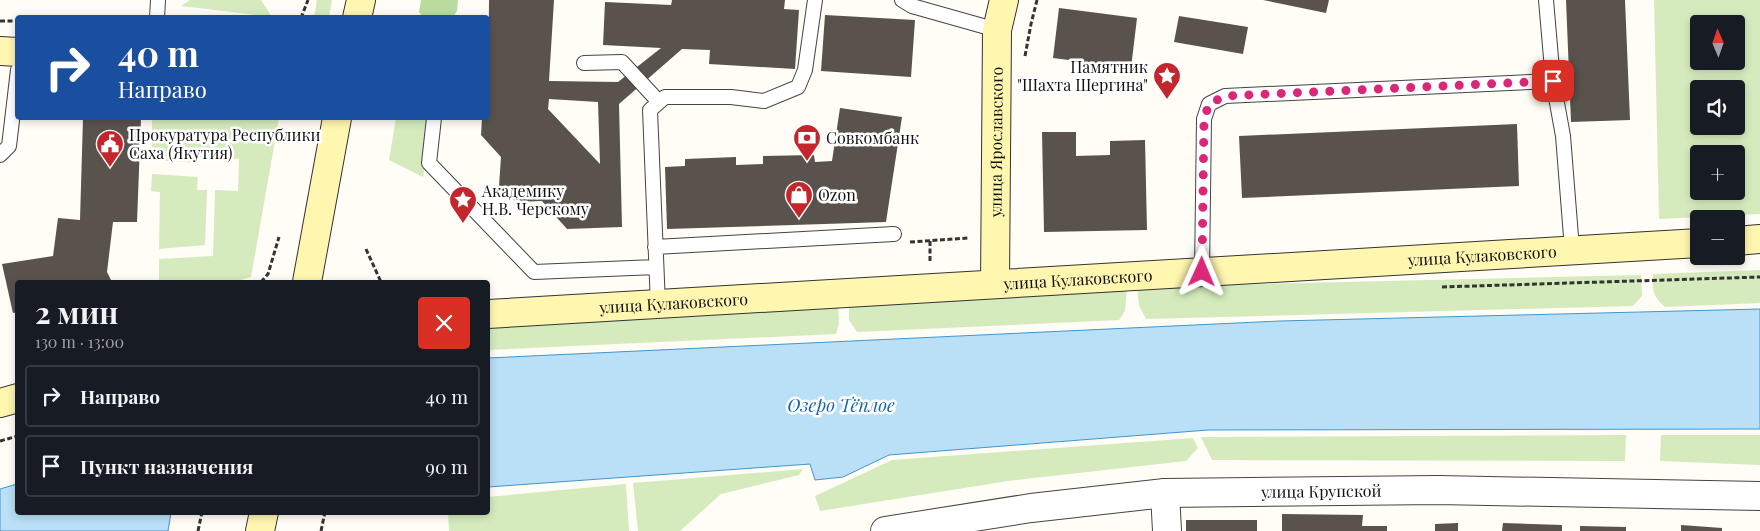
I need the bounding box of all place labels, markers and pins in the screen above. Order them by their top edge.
place label: Памятник "Шахта Шергина" [1017,56,1148,95]
pin [1532,60,1574,102]
place icon: Памятник "Шахта Шергина" [1152,61,1182,100]
bank icon: Совкомбанк [792,123,822,162]
place label: Прокуратура Республики Саха (Якутия) [129,124,321,163]
place label: Совкомбанк [826,127,919,148]
public building icon: Прокуратура Республики Саха (Якутия) [95,129,125,168]
place label: Академику Н.В. Черскому [481,180,589,219]
shop icon: Ozon [784,180,814,219]
place label: Ozon [818,184,856,205]
place icon: Академику Н.В. Черскому [448,185,478,224]

